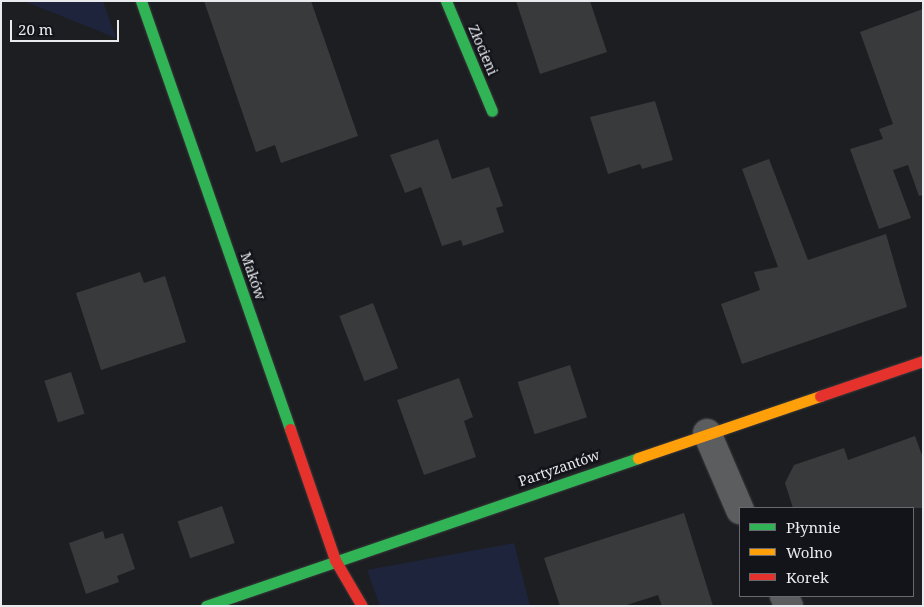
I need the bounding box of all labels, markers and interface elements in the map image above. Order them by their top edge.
scale bar [12,10,121,42]
text: 20 m [18,19,53,39]
street label: Złocieni [465,22,501,78]
street label: Maków [237,250,269,302]
street label: Partyzantów [516,446,602,490]
legend [739,507,914,597]
text: Płynnie [786,517,841,537]
text: Wolno [786,542,832,562]
text: Korek [786,567,829,587]

